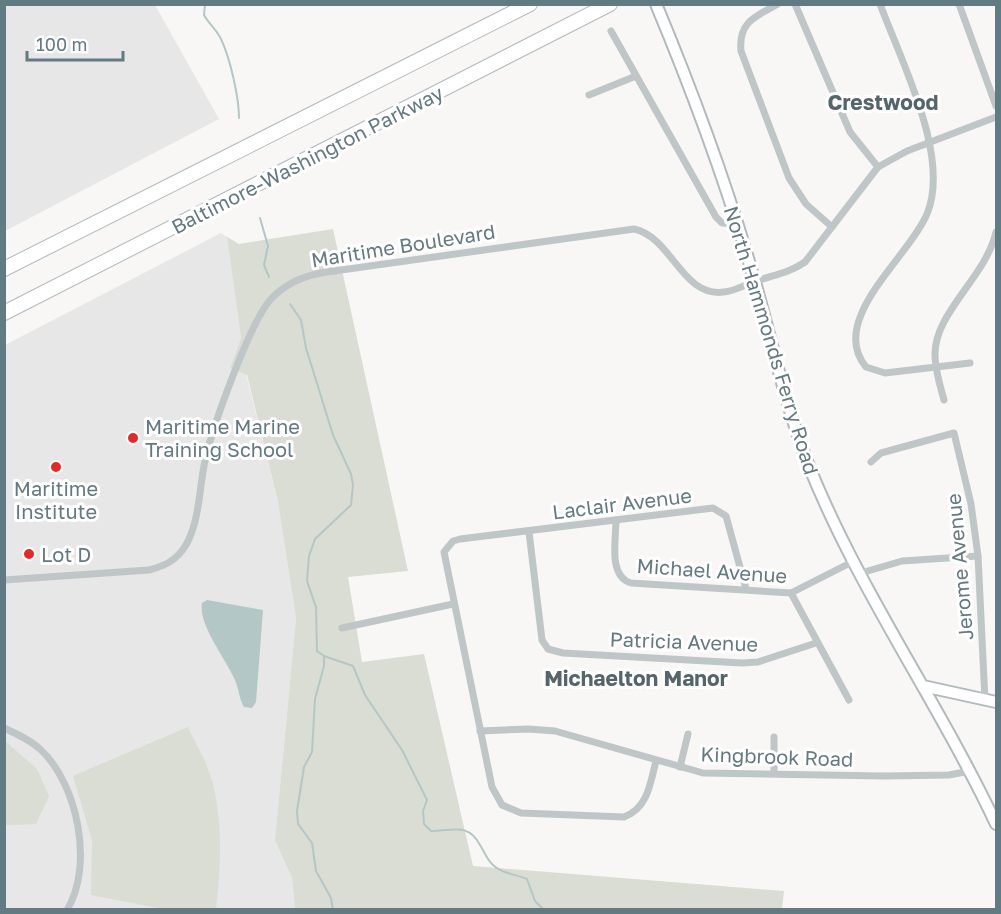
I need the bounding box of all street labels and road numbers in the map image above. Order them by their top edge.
street label: Baltimore-Washington Parkway [167,80,447,238]
street label: North Hammonds Ferry Road [720,203,824,477]
street label: Maritime Boulevard [309,219,497,271]
street label: Laclair Avenue [551,483,693,523]
street label: Jerome Avenue [941,493,977,641]
street label: Michael Avenue [636,553,788,587]
street label: Patricia Avenue [609,626,759,656]
street label: Kingbrook Road [700,741,854,771]

